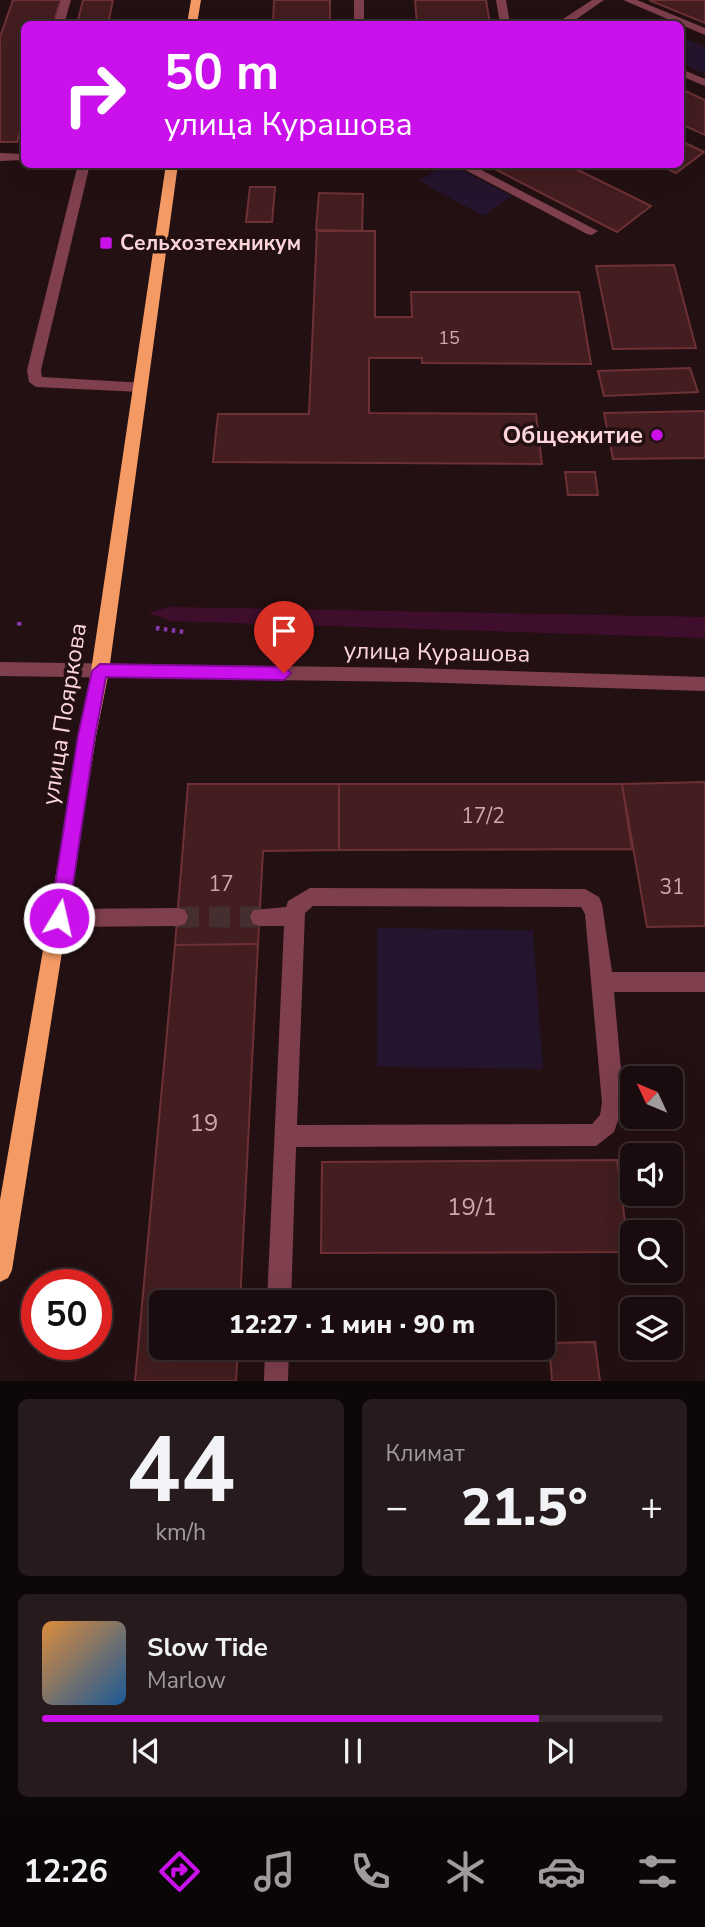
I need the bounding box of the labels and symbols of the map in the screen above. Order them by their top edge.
place label: Сельхозтехникум [120,229,301,257]
marker: Сельхозтехникум [98,235,114,251]
house number: 15 [438,326,460,350]
place label: Общежитие [502,419,643,451]
marker: Общежитие [649,427,665,443]
pin [254,601,314,673]
street label: улица Пояркова [34,620,94,808]
street label: улица Курашова [343,634,531,670]
house number: 17/2 [461,802,505,830]
house number: 17 [208,870,234,898]
house number: 31 [659,873,685,901]
position arrow [22,881,96,955]
north arrow [620,1066,682,1129]
house number: 19 [190,1107,218,1139]
house number: 19/1 [447,1191,497,1223]
speed limit sign: 50 [21,1269,112,1360]

